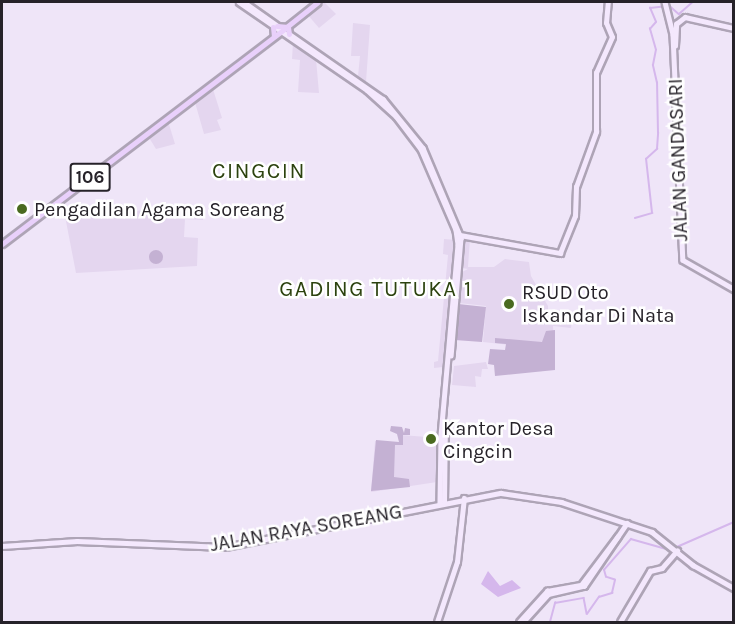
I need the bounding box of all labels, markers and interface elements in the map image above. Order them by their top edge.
street label: JALAN GANDASARI [663,78,693,242]
district label: CINGCIN [212,159,306,185]
road number: 106 [69,162,111,192]
place label: Pengadilan Agama Soreang [34,197,284,221]
marker: Pengadilan Agama Soreang [15,202,29,216]
district label: GADING TUTUKA 1 [279,277,473,303]
place label: RSUD Oto Iskandar Di Nata [522,280,674,327]
marker: RSUD Oto Iskandar Di Nata [500,295,518,313]
place label: Kantor Desa Cingcin [443,416,554,463]
marker: Kantor Desa Cingcin [424,432,438,446]
street label: JALAN RAYA SOREANG [208,499,404,557]

